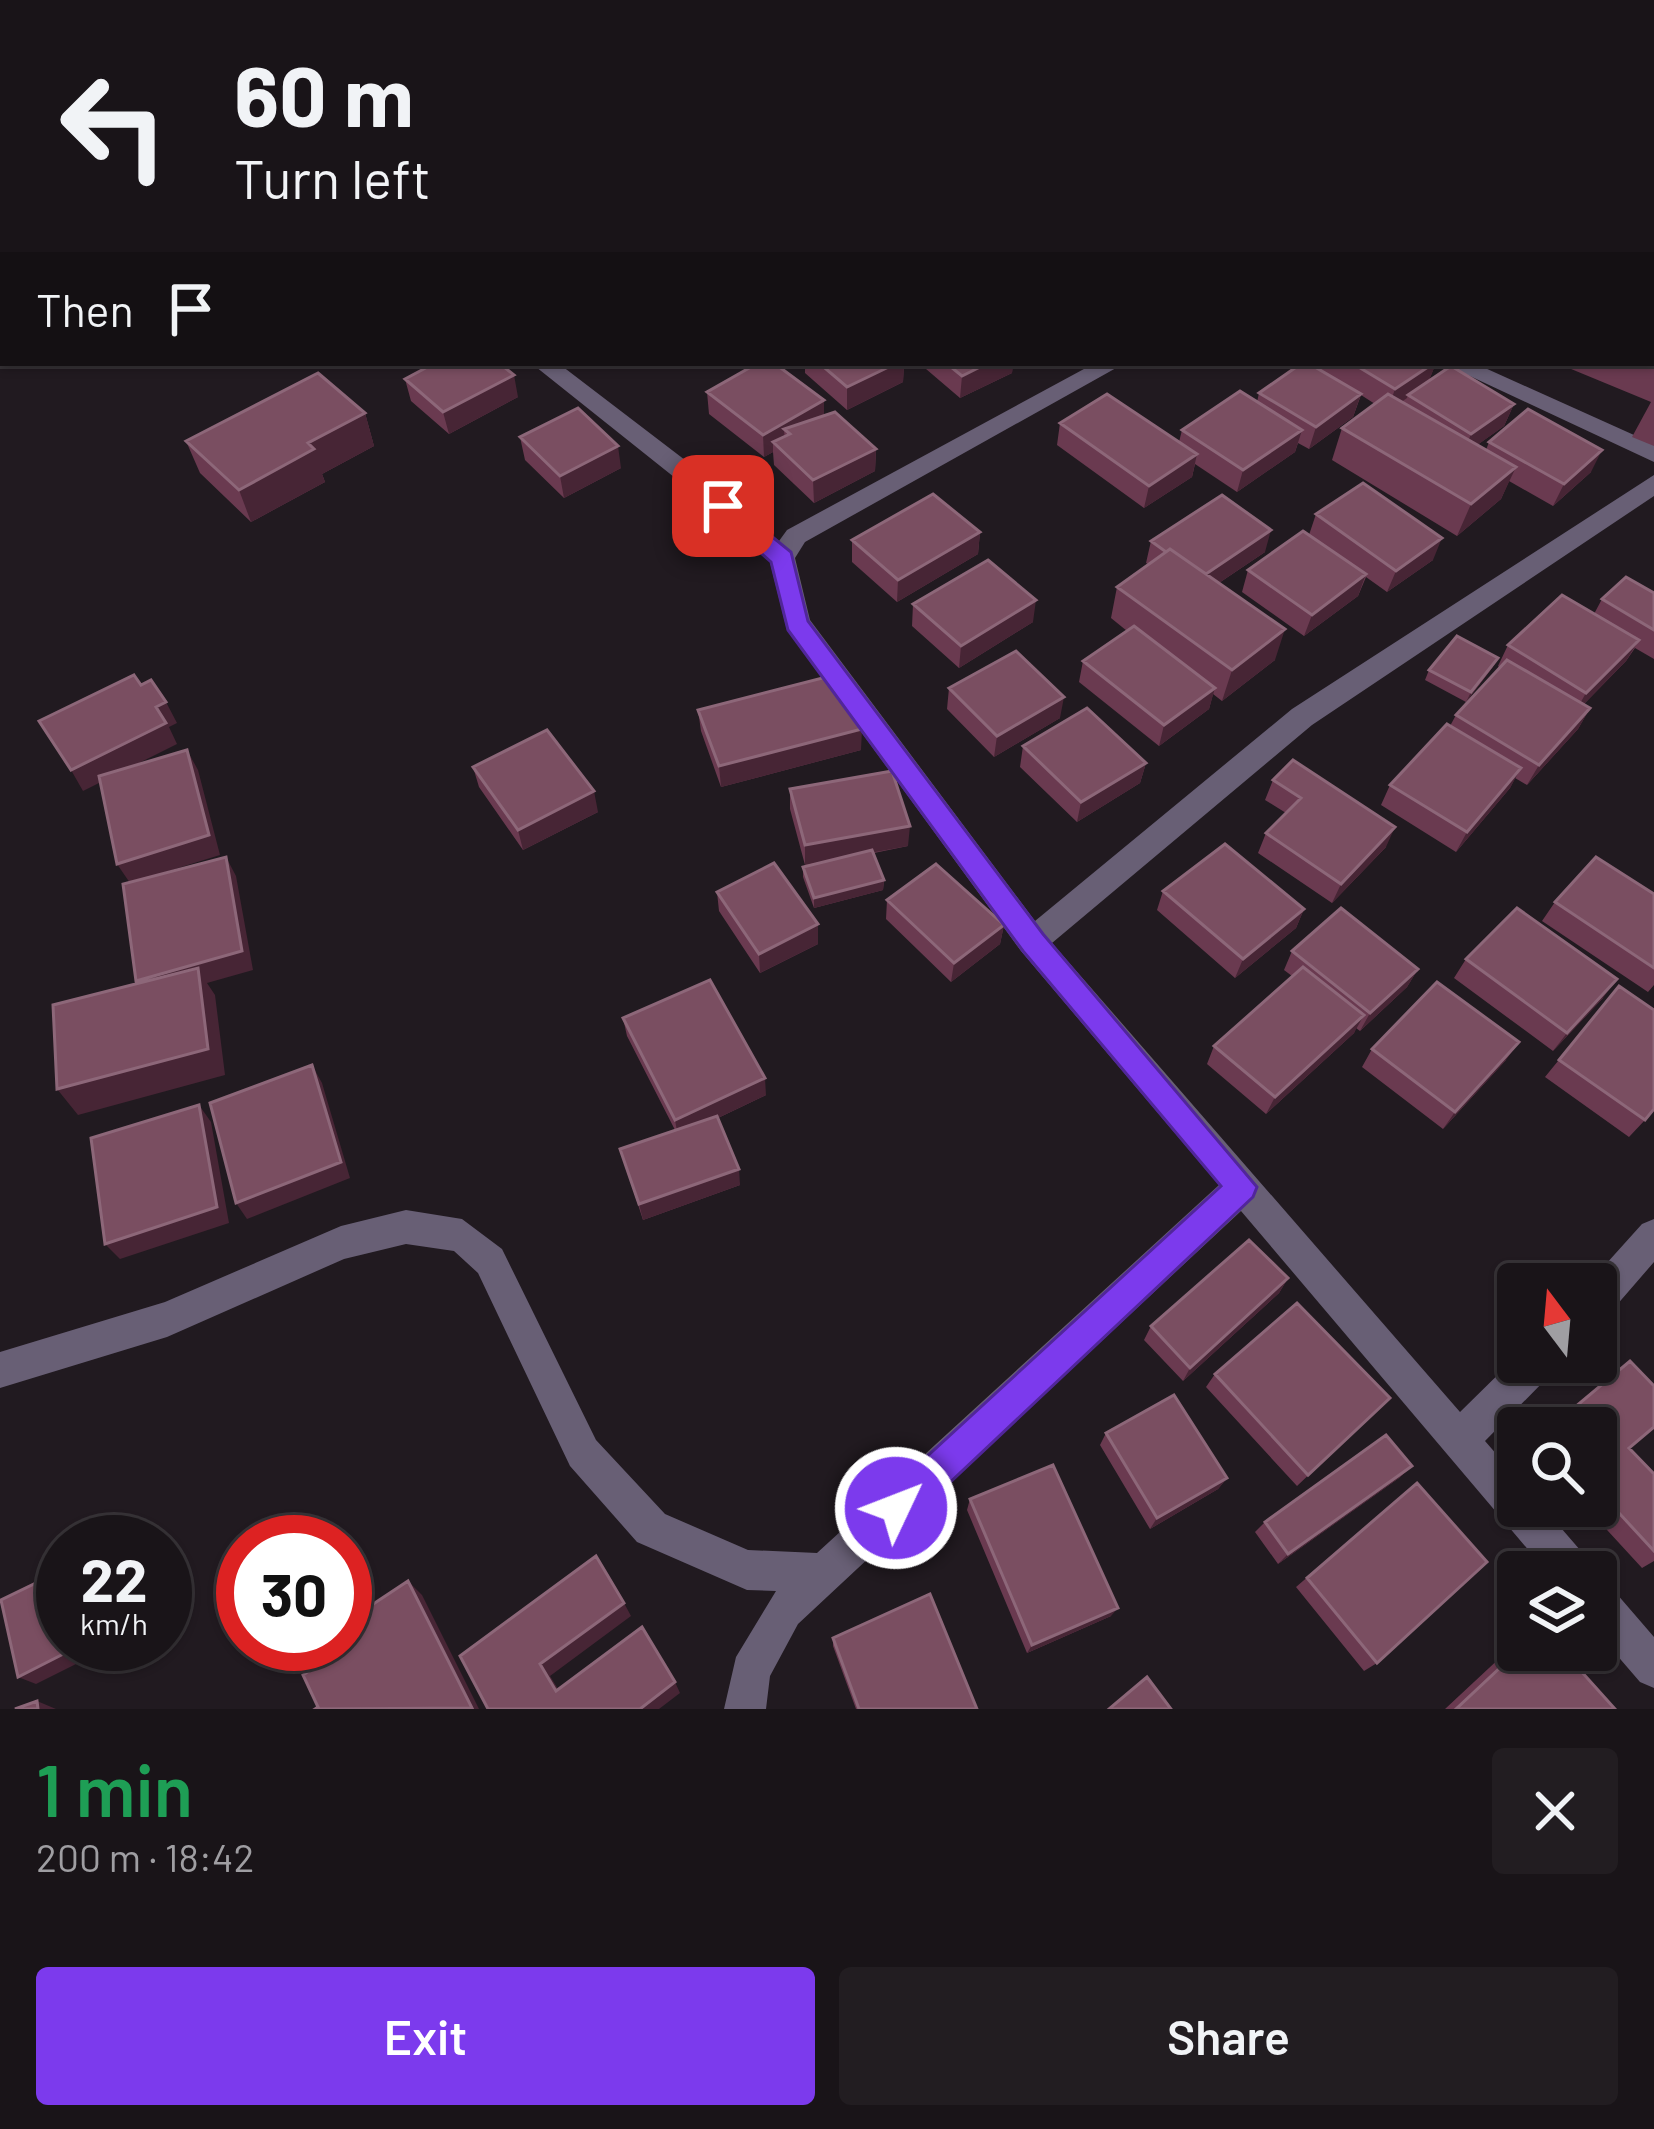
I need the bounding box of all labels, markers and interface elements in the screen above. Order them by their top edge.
text: 60 m [234,43,414,144]
icon: left [36,48,192,204]
text: Turn left [234,145,431,210]
icon: arrive [158,276,224,342]
text: Then [36,282,134,336]
pin [672,455,774,557]
icon: arrive [690,473,756,539]
north arrow [1497,1263,1617,1383]
map controls [1497,1263,1617,1671]
button: search [1497,1407,1617,1527]
position arrow [833,1445,959,1571]
speed limit sign: 30 [216,1515,372,1671]
text: 22 [80,1542,148,1614]
button: layers [1497,1551,1617,1671]
text: km/h [80,1605,148,1641]
text: 1 min [36,1745,193,1831]
button: close [1492,1748,1618,1874]
text: 200 m · 18:42 [36,1833,254,1880]
button: Exit [36,1967,815,2105]
button: Share [839,1967,1618,2105]

